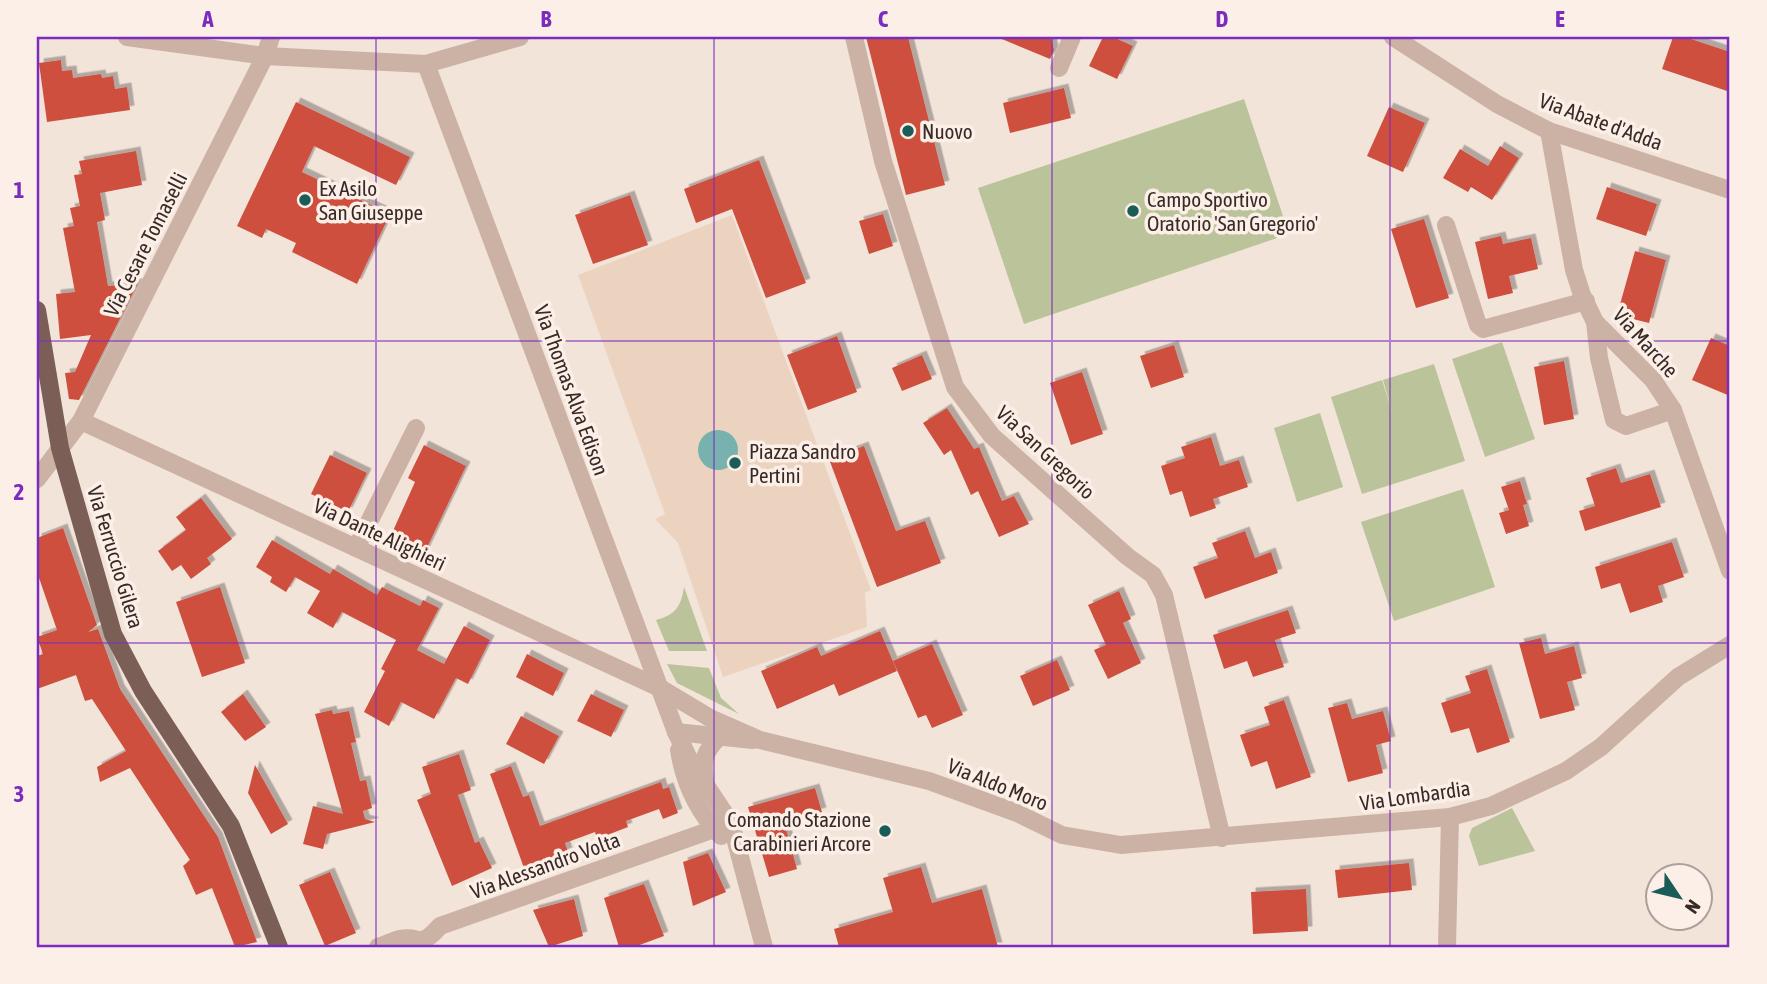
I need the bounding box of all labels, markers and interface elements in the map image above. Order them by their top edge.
text: A [201,6,214,32]
text: B [541,6,552,32]
text: C [878,6,889,32]
text: D [1216,6,1229,32]
text: E [1555,6,1565,32]
street label: Via Abate d'Adda [1536,88,1666,154]
place label: Nuovo [922,119,973,143]
marker: Nuovo [900,123,916,139]
street label: Via Cesare Tomaselli [98,168,192,320]
place label: Ex Asilo San Giuseppe [319,176,423,224]
text: 1 [14,177,25,203]
place label: Campo Sportivo Oratorio 'San Gregorio' [1147,187,1318,235]
marker: Ex Asilo San Giuseppe [297,192,313,208]
marker: Campo Sportivo Oratorio 'San Gregorio' [1125,203,1141,219]
street label: Via Thomas Alva Edison [530,301,614,479]
street label: Via Marche [1609,302,1683,382]
street label: Via San Gregorio [992,400,1100,504]
place label: Piazza Sandro Pertini [749,439,856,487]
marker: Piazza Sandro Pertini [727,455,743,471]
text: 2 [14,479,24,505]
street label: Via Ferruccio Gilera [83,483,149,631]
street label: Via Dante Alighieri [310,493,450,575]
street label: Via Aldo Moro [944,753,1052,815]
street label: Via Lombardia [1358,775,1472,815]
text: 3 [14,781,24,807]
place label: Comando Stazione Carabinieri Arcore [727,807,871,855]
marker: Comando Stazione Carabinieri Arcore [877,823,893,839]
street label: Via Alessandro Volta [467,827,623,903]
north arrow [1644,862,1714,932]
text: N [1681,896,1705,918]

